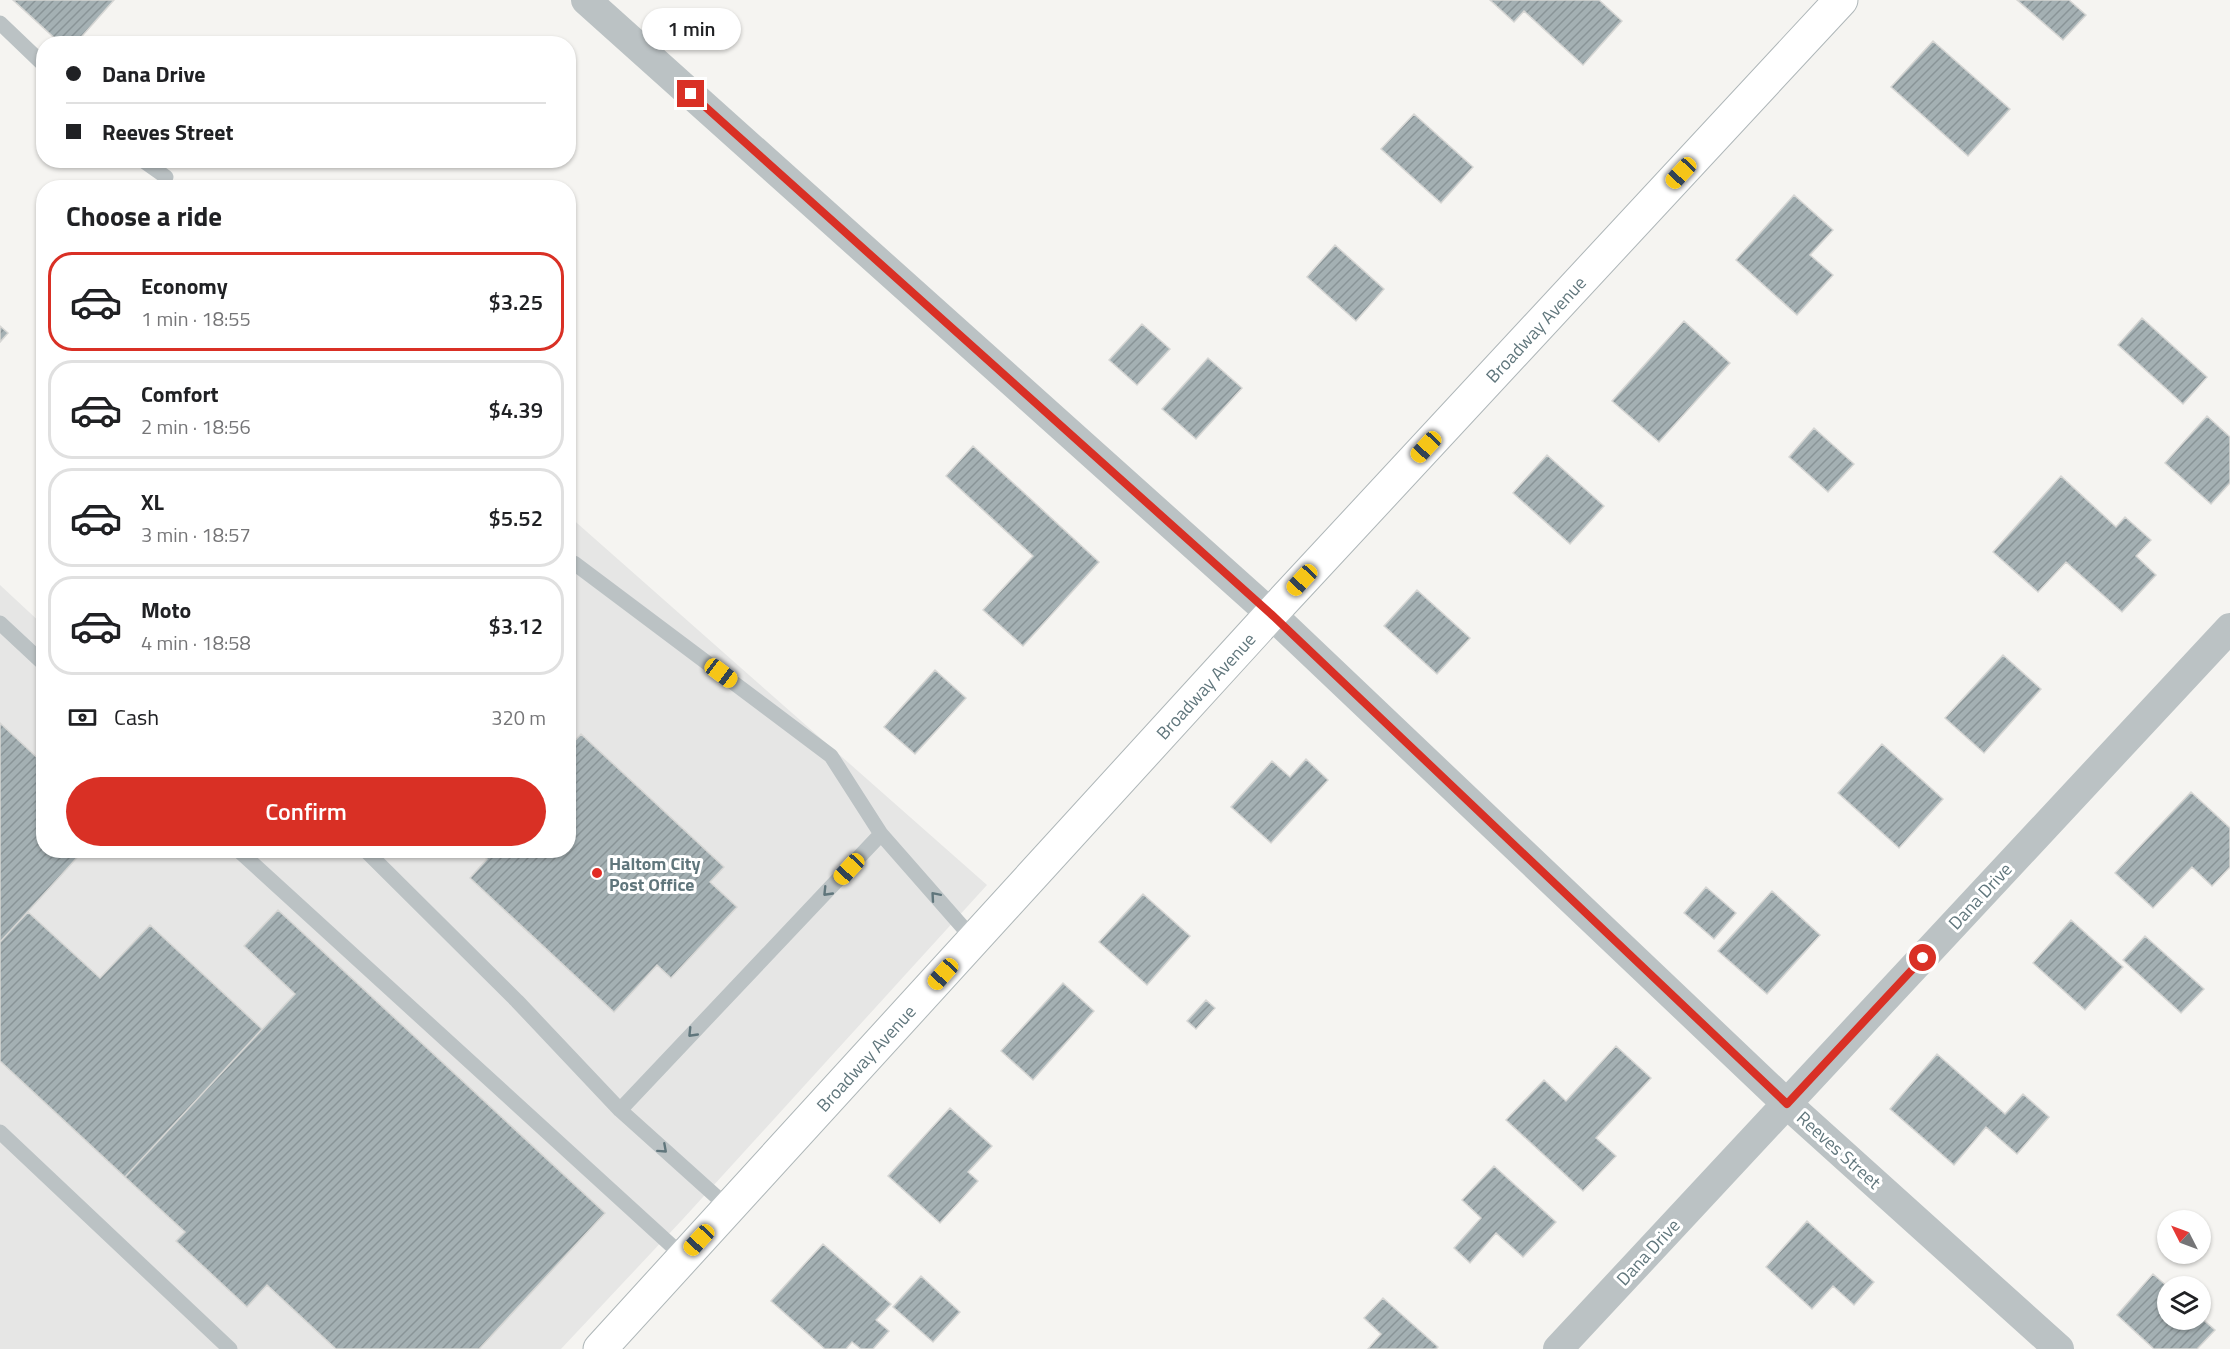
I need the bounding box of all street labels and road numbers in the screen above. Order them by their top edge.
street label: Broadway Avenue [1479,270,1592,388]
street label: Broadway Avenue [1149,626,1262,745]
street label: Dana Drive [1942,857,2018,935]
street label: Broadway Avenue [810,998,922,1118]
street label: Reeves Street [1791,1105,1888,1196]
street label: Dana Drive [1610,1213,1686,1291]

